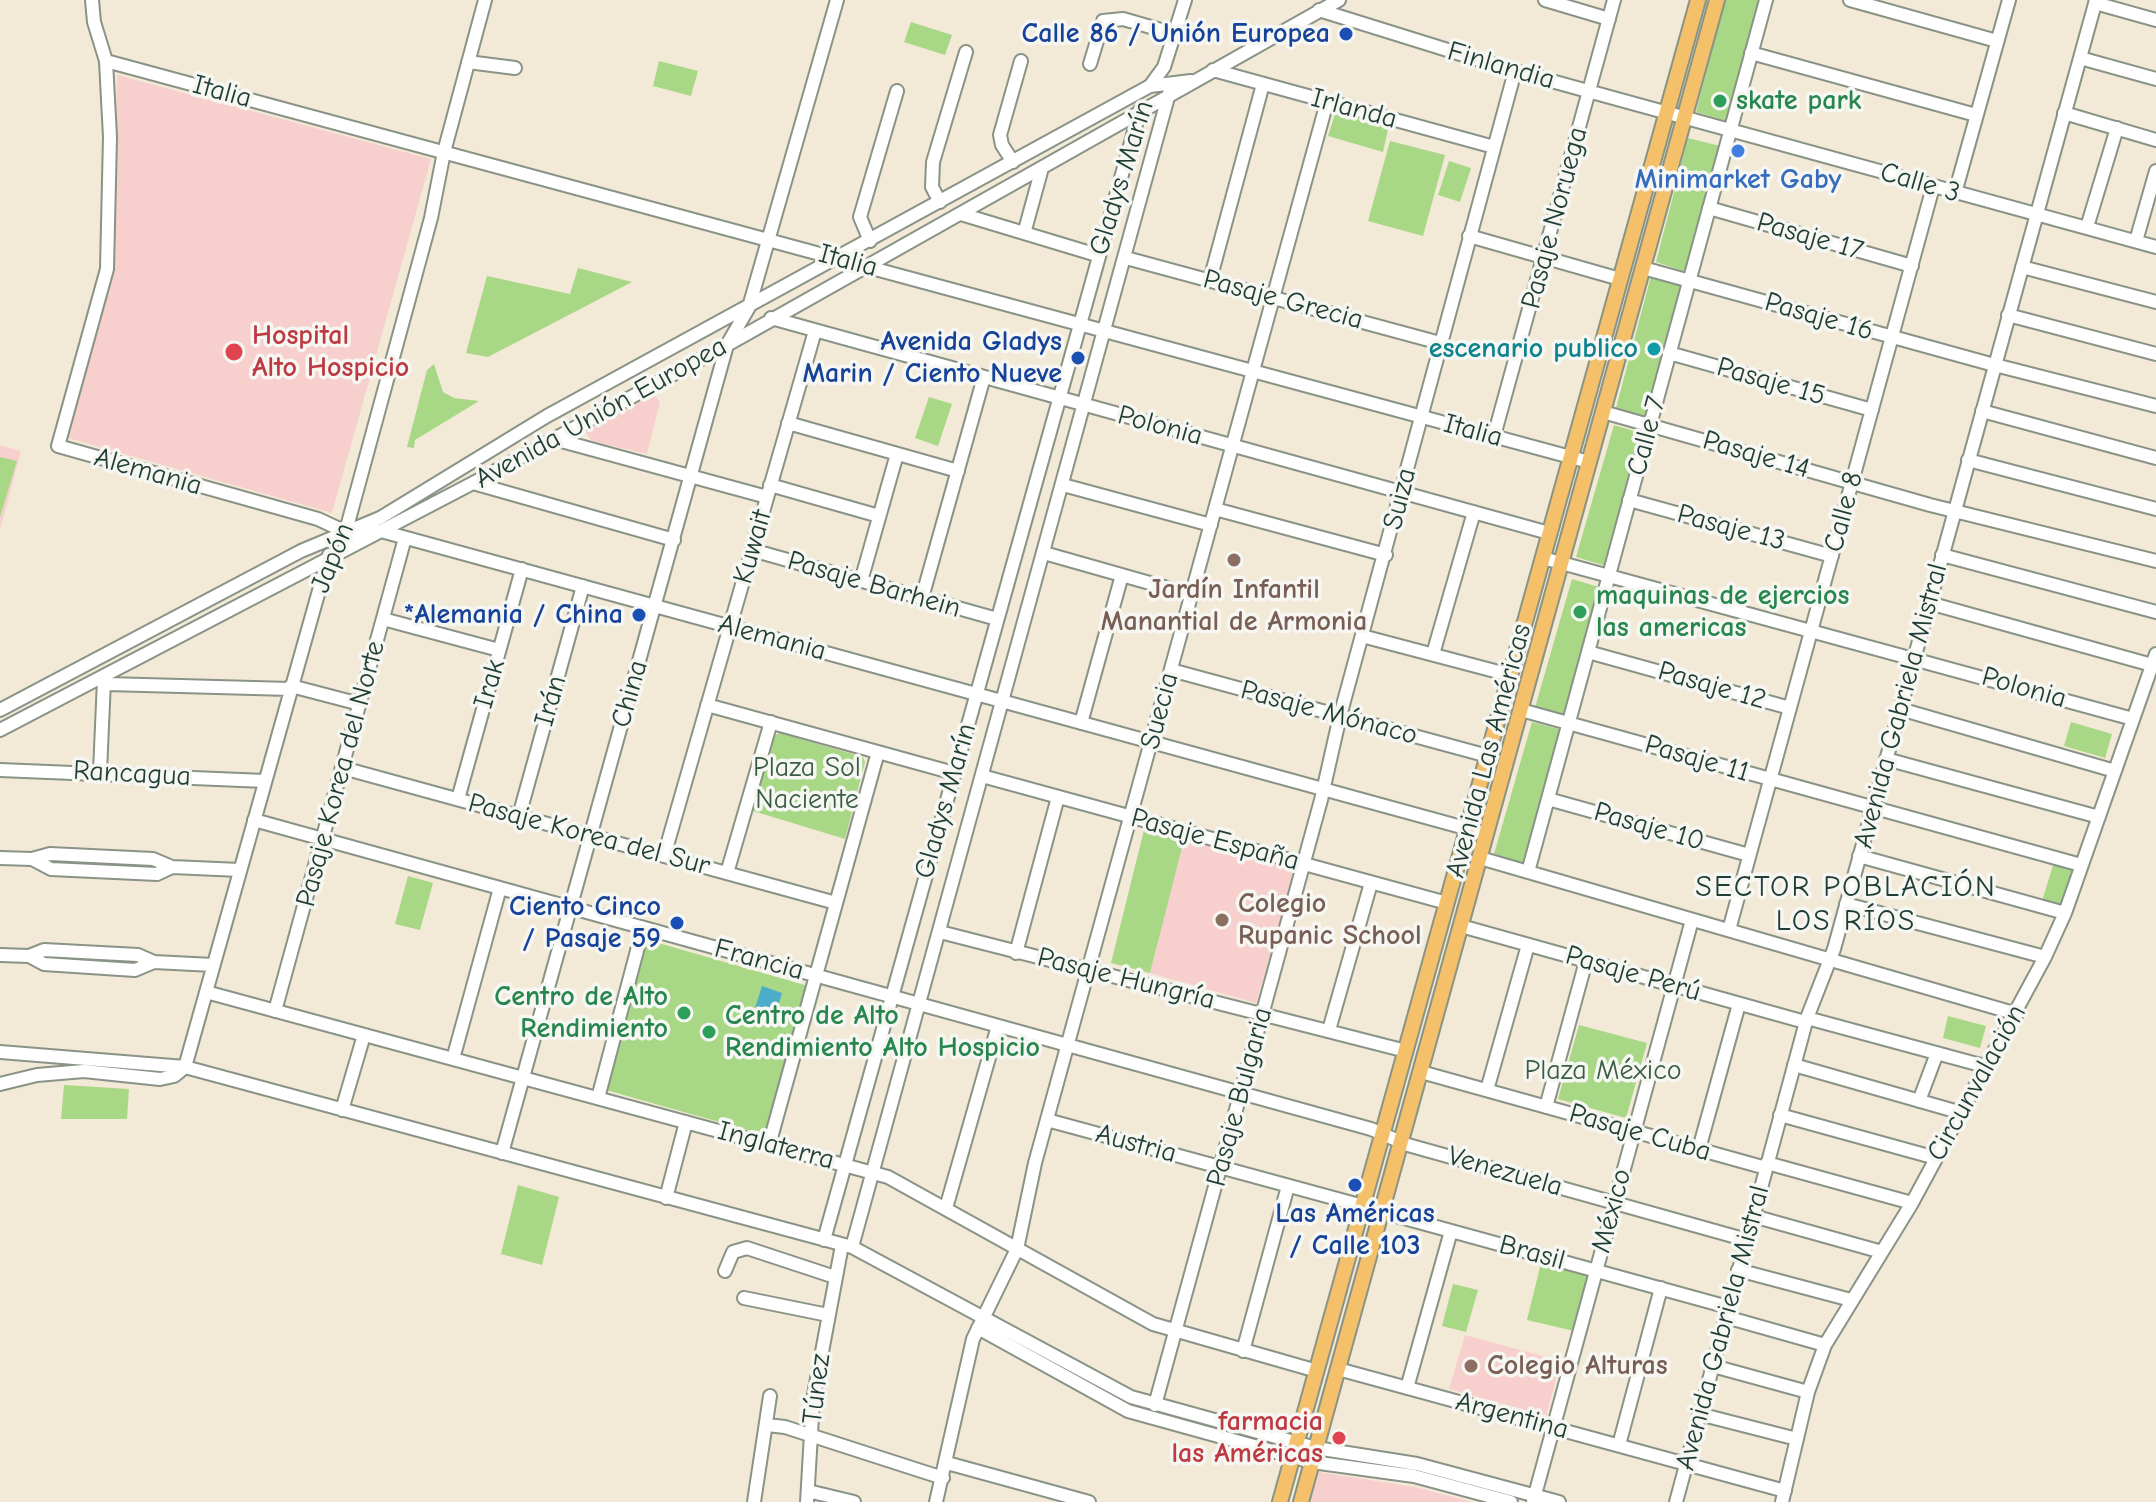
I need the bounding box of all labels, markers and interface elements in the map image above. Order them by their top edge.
place label: Calle 86 / Unión Europea [1021,17,1330,51]
marker: Calle 86 / Unión Europea [1337,25,1355,43]
street label: Finlandia [1444,35,1558,97]
street label: Italia [189,68,255,116]
street label: Irlanda [1307,81,1401,137]
place label: skate park [1736,84,1861,118]
marker: skate park [1711,92,1729,110]
street label: Gladys Marín [1083,97,1161,259]
street label: Pasaje Noruega [1515,123,1595,313]
marker: Minimarket Gaby [1729,142,1747,160]
street label: Calle 3 [1876,156,1964,210]
place label: Minimarket Gaby [1635,163,1841,197]
street label: Pasaje 17 [1753,206,1867,268]
street label: Italia [815,237,881,285]
street label: Pasaje Grecia [1199,263,1367,337]
street label: Pasaje 16 [1761,286,1877,348]
place label: Hospital Alto Hospicio [252,319,409,385]
place label: Avenida Gladys Marin / Ciento Nueve [802,325,1062,391]
street label: Avenida Unión Europea [469,330,733,496]
place label: escenario publico [1429,332,1638,366]
marker: escenario publico [1645,340,1663,358]
marker: Hospital Alto Hospicio [223,341,245,363]
marker: Avenida Gladys Marin / Ciento Nueve [1069,349,1087,367]
street label: Pasaje 15 [1713,351,1829,413]
street label: Calle 7 [1620,393,1674,479]
street label: Polonia [1114,399,1206,453]
street label: Italia [1440,407,1506,455]
street label: Pasaje 14 [1699,424,1813,486]
street label: Alemania [90,441,206,503]
street label: Suiza [1376,465,1424,533]
street label: Calle 8 [1817,468,1871,556]
street label: Pasaje 13 [1673,498,1789,558]
street label: Kuwait [727,506,779,588]
street label: Japón [304,518,362,598]
street label: Pasaje Barhein [783,544,965,626]
marker: Jardín Infantil Manantial de Armonia [1225,551,1243,569]
street label: Avenida Gabriela Mistral [1847,560,1955,852]
place label: Jardín Infantil Manantial de Armonia [1101,573,1367,639]
place label: maquinas de ejercios las americas [1596,579,1849,645]
place label: *Alemania / China [404,598,623,632]
marker: maquinas de ejercios las americas [1571,603,1589,621]
marker: *Alemania / China [630,606,648,624]
street label: Alemania [714,607,830,669]
street label: Avenida Las Américas [1439,620,1539,882]
street label: Pasaje Korea del Norte [289,637,393,911]
street label: Pasaje 12 [1654,655,1770,717]
street label: Irak [467,656,513,712]
street label: China [604,656,656,732]
street label: Polonia [1978,660,2070,716]
street label: Suecia [1134,669,1186,753]
street label: Irán [528,672,574,730]
street label: Pasaje Mónaco [1237,673,1421,753]
street label: Gladys Marín [908,720,984,882]
street label: Pasaje 11 [1641,728,1753,790]
park label: Plaza Sol Naciente [753,751,861,817]
street label: Rancagua [72,754,192,794]
street label: Pasaje Korea del Sur [464,787,714,883]
street label: Pasaje 10 [1590,795,1708,859]
street label: Pasaje España [1127,801,1303,879]
district label: SECTOR POBLACIÓN LOS RÍOS [1695,870,1997,940]
place label: Colegio Rupanic School [1238,887,1422,953]
place label: Ciento Cinco / Pasaje 59 [509,890,661,956]
marker: Colegio Rupanic School [1213,911,1231,929]
marker: Ciento Cinco / Pasaje 59 [668,914,686,932]
street label: Francia [711,932,807,988]
street label: Pasaje Perú [1562,939,1704,1009]
street label: Pasaje Hungría [1034,941,1218,1017]
place label: Centro de Alto Rendimiento [494,980,668,1046]
place label: Centro de Alto Rendimiento Alto Hospicio [725,999,1040,1065]
street label: Circunvalación [1920,999,2034,1167]
marker: Centro de Alto Rendimiento [675,1004,693,1022]
street label: Pasaje Bulgaria [1200,1004,1280,1190]
marker: Centro de Alto Rendimiento Alto Hospicio [700,1023,718,1041]
park label: Plaza México [1525,1054,1681,1088]
street label: Pasaje Cuba [1565,1097,1715,1169]
street label: Inglaterra [714,1114,838,1178]
street label: Austria [1092,1117,1180,1171]
street label: Venezuela [1444,1140,1566,1204]
street label: México [1585,1165,1639,1257]
marker: Las Américas / Calle 103 [1346,1176,1364,1194]
street label: Avenida Gabriela Mistral [1669,1182,1777,1474]
place label: Las Américas / Calle 103 [1275,1197,1435,1263]
street label: Brasil [1496,1228,1568,1278]
place label: Colegio Alturas [1487,1349,1668,1383]
street label: Túnez [796,1352,838,1426]
marker: Colegio Alturas [1462,1357,1480,1375]
street label: Argentina [1452,1385,1572,1447]
place label: farmacia las Américas [1171,1405,1323,1471]
marker: farmacia las Américas [1330,1429,1348,1447]

